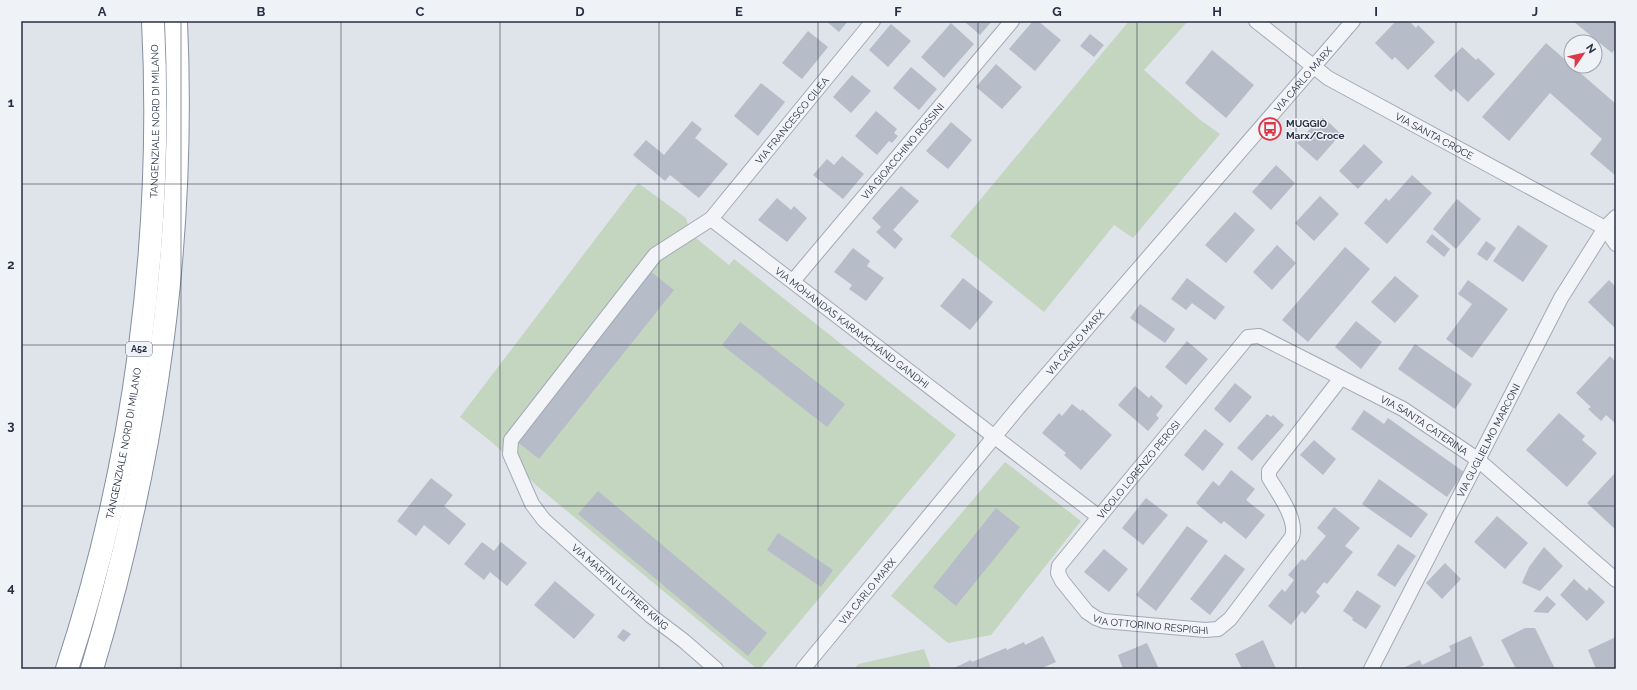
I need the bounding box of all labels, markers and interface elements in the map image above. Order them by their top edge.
text: A [98,4,107,19]
text: B [257,4,266,19]
text: C [416,4,425,19]
text: D [575,4,585,19]
text: E [735,4,743,19]
text: F [894,4,902,19]
text: G [1052,4,1062,19]
text: H [1212,4,1222,19]
text: I [1374,4,1378,19]
text: J [1532,4,1538,19]
north arrow [1563,34,1603,74]
text: N [1583,42,1599,56]
street label: TANGENZIALE NORD DI MILANO [148,44,161,198]
street label: VIA CARLO MARX [1271,44,1334,114]
street label: VIA FRANCESCO CILEA [753,74,831,166]
text: 1 [8,95,15,110]
street label: VIA GIOACCHINO ROSSINI [859,101,946,201]
street label: VIA SANTA CROCE [1394,110,1475,161]
bus stop icon: MUGGIÒ Marx/Croce [1257,116,1283,142]
place label: MUGGIÒ Marx/Croce [1286,118,1345,141]
text: 2 [7,257,15,272]
street label: VIA MOHANDAS KARAMCHAND GANDHI [773,265,931,390]
street label: VIA CARLO MARX [1044,307,1106,377]
road number: A52 [126,342,152,356]
street label: TANGENZIALE NORD DI MILANO [104,366,143,520]
street label: VIA GUGLIELMO MARCONI [1455,382,1522,499]
street label: VIA SANTA CATERINA [1379,393,1470,457]
text: 3 [7,418,15,433]
street label: VICOLO LORENZO PEROSI [1095,418,1182,521]
street label: VIA MARTIN LUTHER KING [569,542,671,632]
street label: VIA CARLO MARX [837,555,898,626]
text: 4 [7,580,15,595]
street label: VIA OTTORINO RESPIGHI [1091,612,1209,636]

